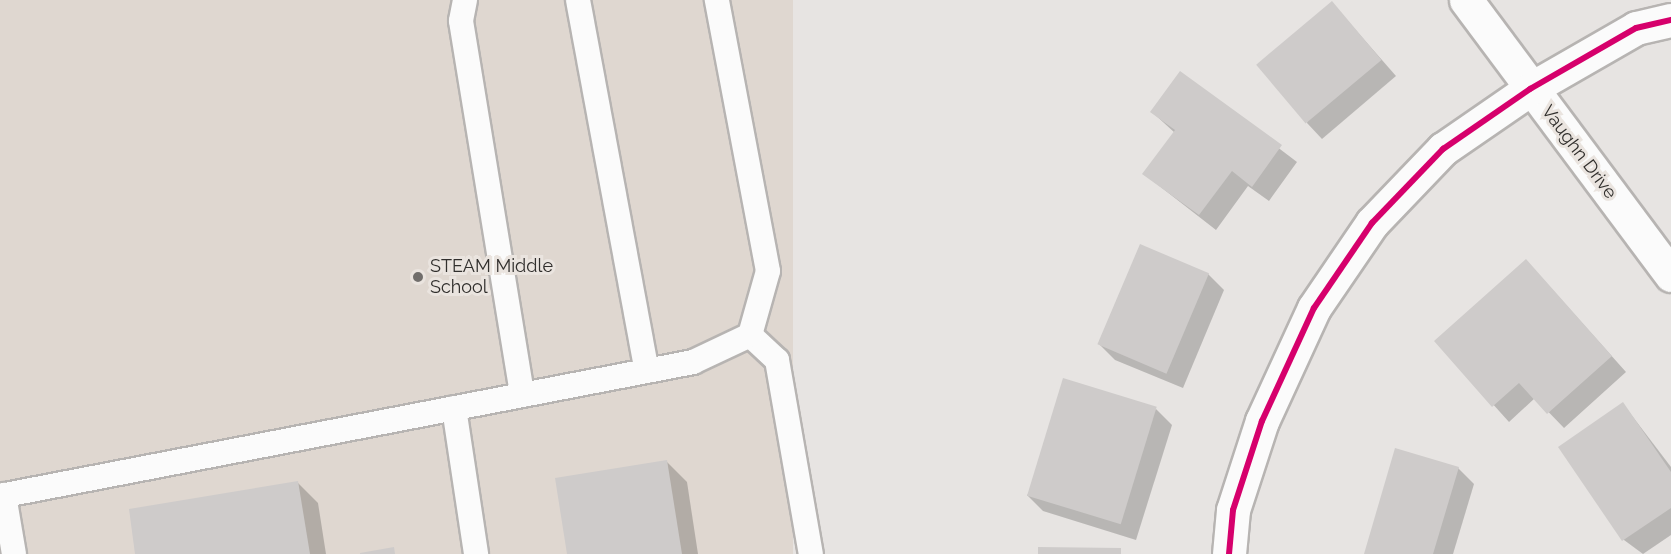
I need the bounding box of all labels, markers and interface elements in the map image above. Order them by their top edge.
street label: Vaughn Drive [1537,101,1621,203]
place label: STEAM Middle School [430,256,553,298]
marker: STEAM Middle School [411,270,425,284]

